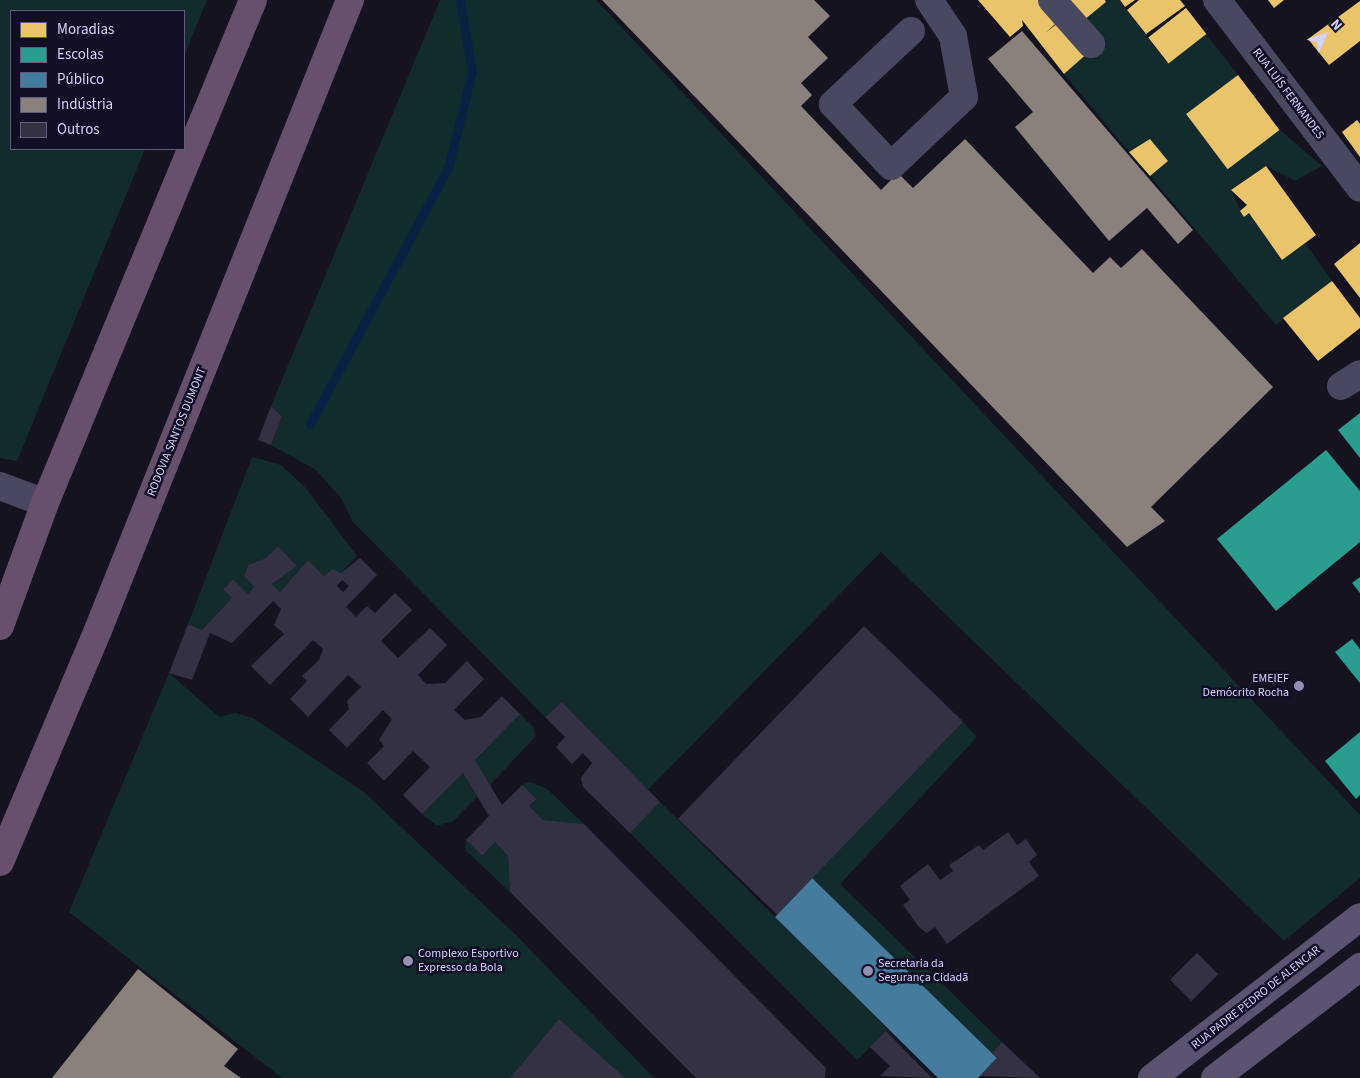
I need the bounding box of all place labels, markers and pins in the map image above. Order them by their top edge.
place label: EMEIEF Demócrito Rocha [1203,672,1289,700]
marker: EMEIEF Demócrito Rocha [1293,680,1305,692]
place label: Complexo Esportivo Expresso da Bola [418,947,519,975]
marker: Complexo Esportivo Expresso da Bola [402,955,414,967]
place label: Secretaria da Segurança Cidadã [878,957,968,985]
marker: Secretaria da Segurança Cidadã [862,965,874,977]

